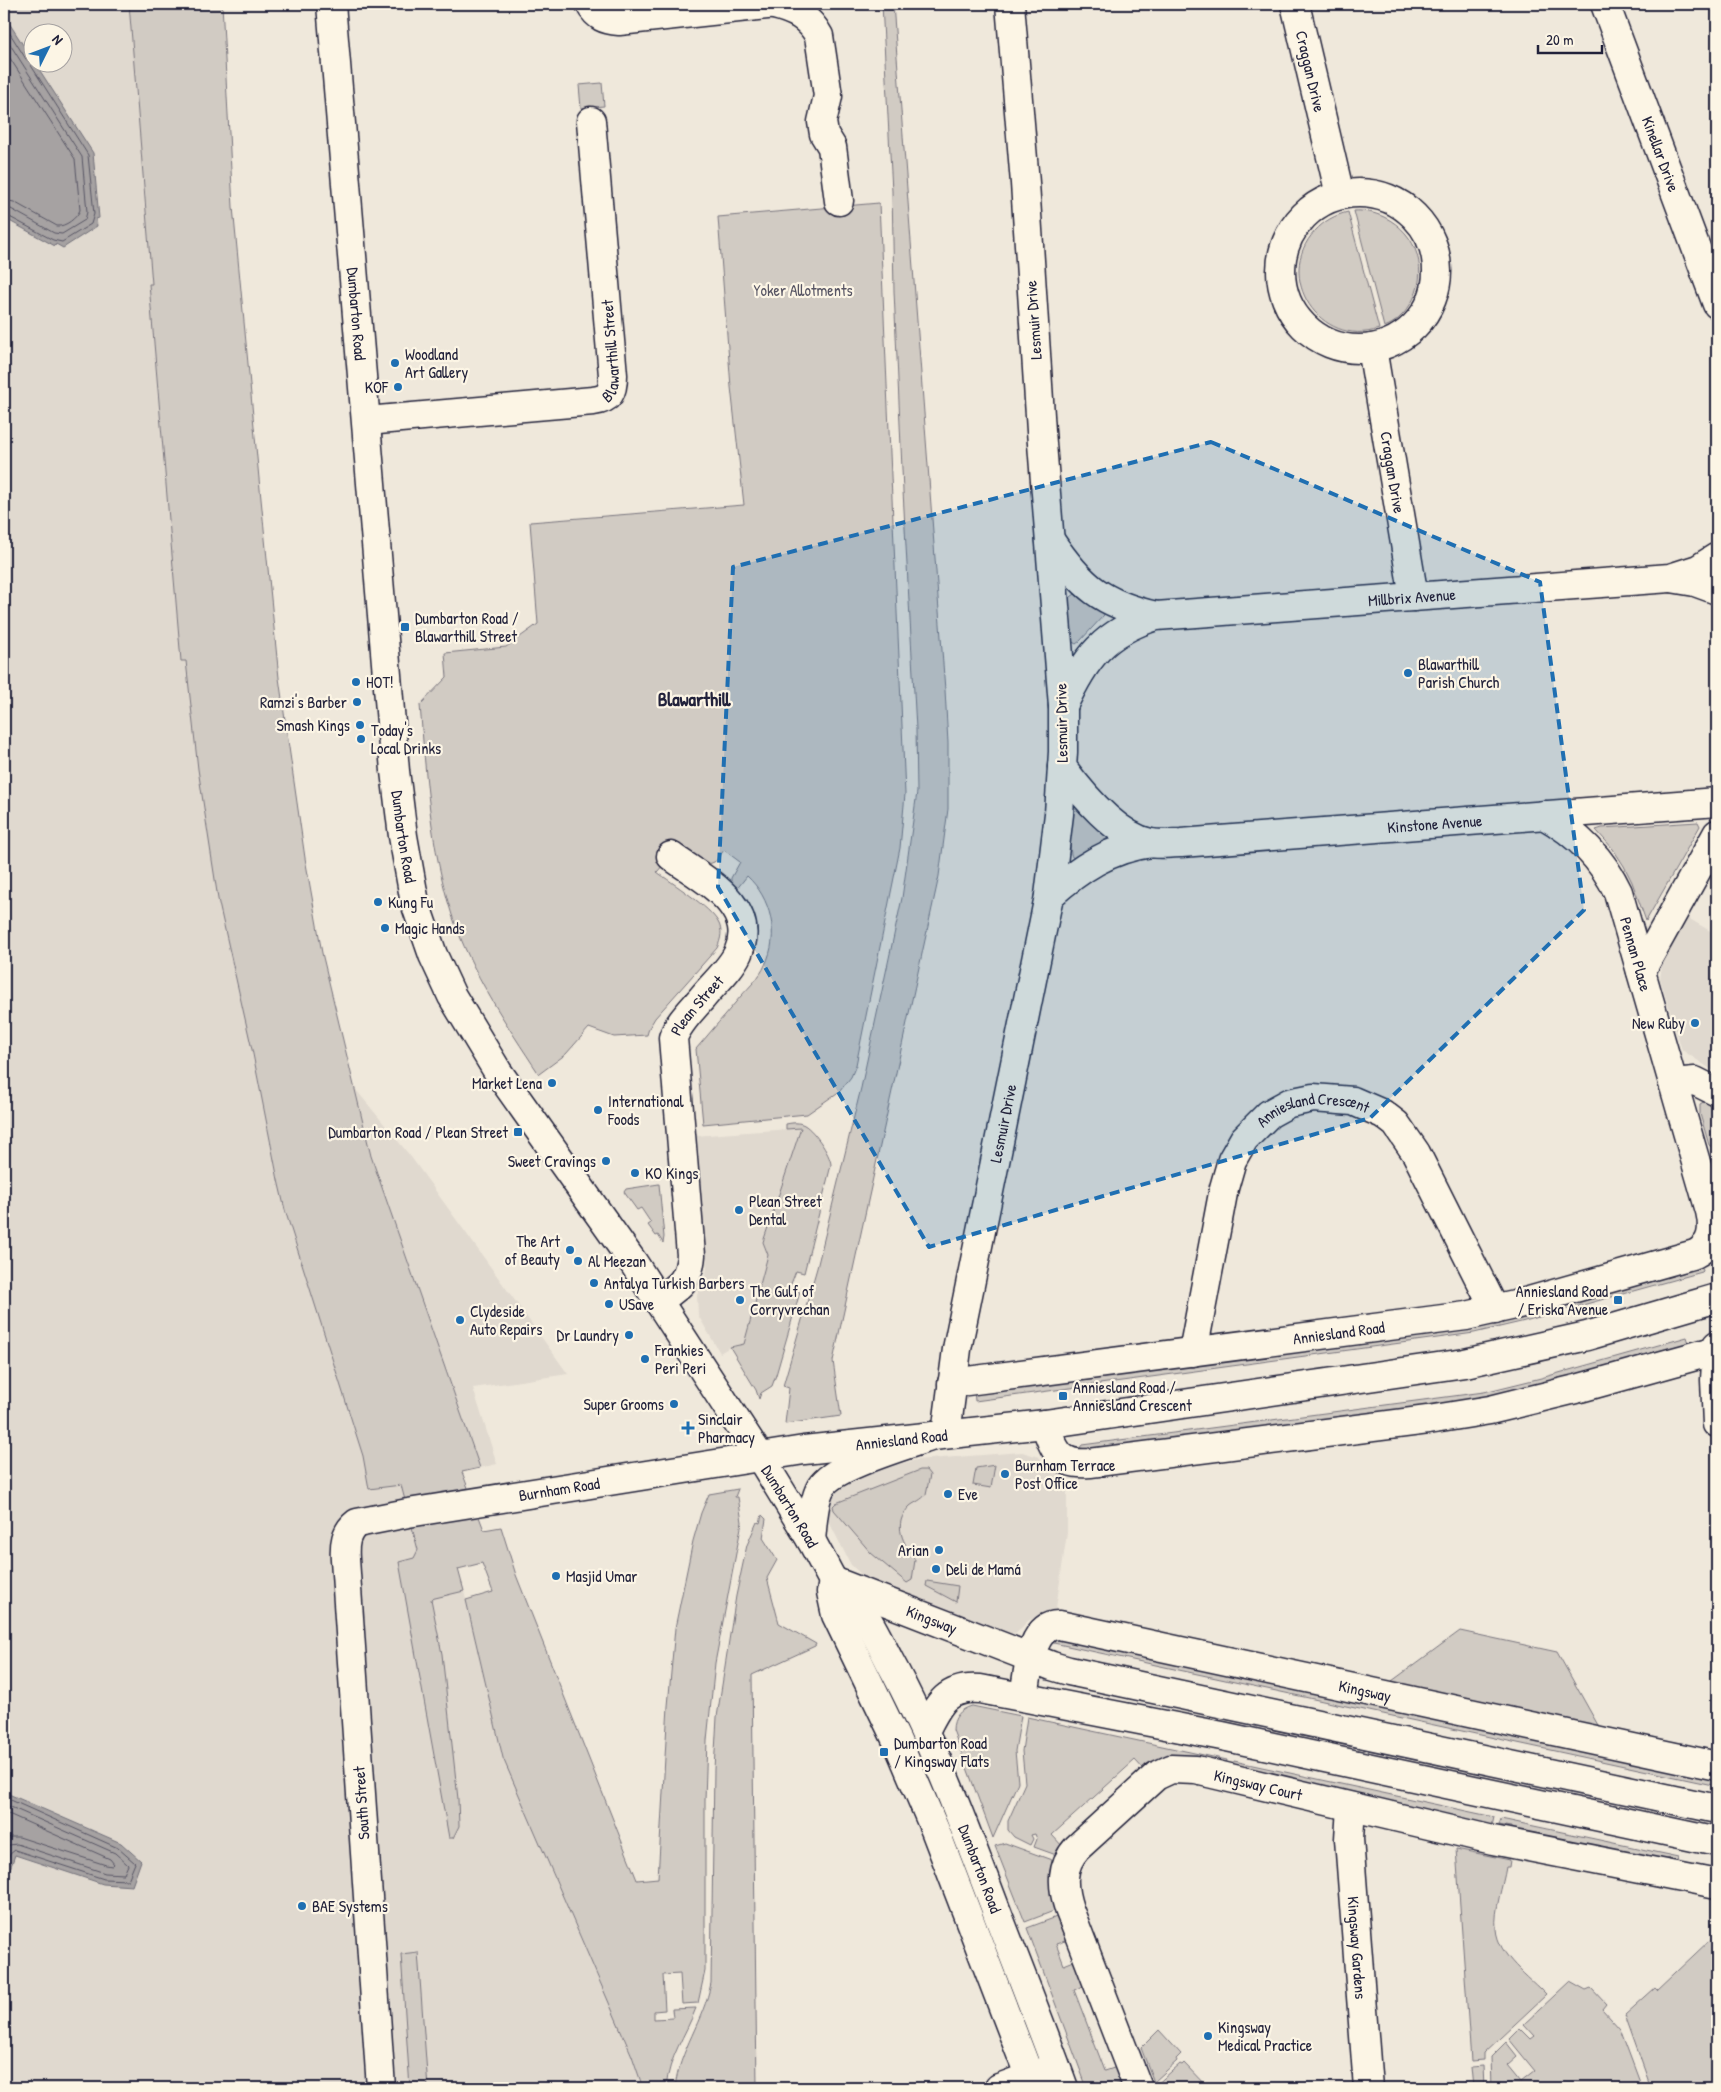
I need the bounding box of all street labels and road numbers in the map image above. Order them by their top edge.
street label: Craggan Drive [1291,28,1331,115]
street label: Kinellar Drive [1637,113,1685,195]
street label: Dumbarton Road [342,267,372,361]
street label: Lesmuir Drive [1019,279,1047,360]
street label: Blawarthill Street [595,298,624,407]
street label: Craggan Drive [1375,430,1411,516]
street label: Millbrix Avenue [1367,583,1457,611]
street label: Lesmuir Drive [1049,683,1073,763]
street label: Dumbarton Road [386,789,422,885]
street label: Kinstone Avenue [1386,809,1484,838]
street label: Pennan Place [1615,914,1657,994]
street label: Plean Street [665,970,729,1039]
street label: Lesmuir Drive [984,1082,1022,1164]
street label: Anniesland Crescent [1251,1087,1374,1132]
street label: Anniesland Road [1291,1316,1386,1349]
street label: Anniesland Road [854,1424,949,1455]
street label: Dumbarton Road [757,1461,824,1551]
street label: Burnham Road [517,1472,601,1506]
street label: Kingsway [903,1600,961,1639]
street label: Kingsway [1337,1674,1393,1707]
street label: Kingsway Court [1212,1764,1305,1806]
street label: South Street [347,1765,375,1840]
street label: Dumbarton Road [953,1821,1007,1916]
street label: Kingsway Gardens [1342,1896,1372,2000]

